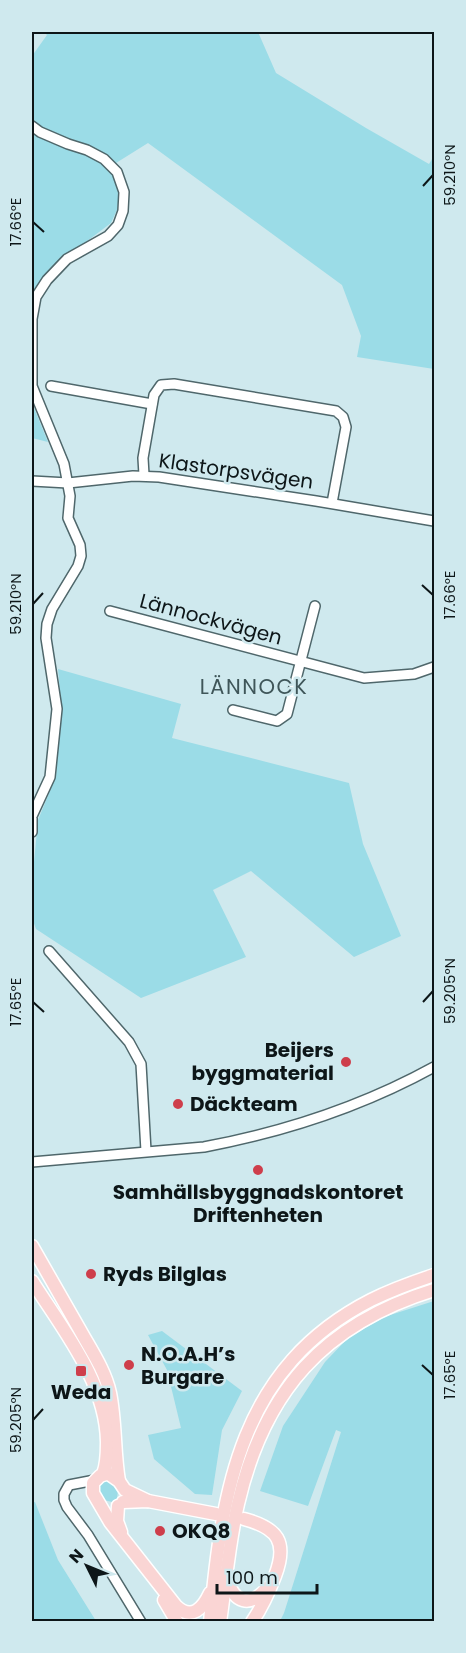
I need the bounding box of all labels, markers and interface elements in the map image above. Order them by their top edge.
text: 59.210°N [439,144,460,206]
text: 17.66°E [5,197,26,247]
street label: Klastorpsvägen [157,446,315,496]
text: 17.66°E [439,570,460,620]
text: 59.210°N [5,573,26,635]
street label: Lännockvägen [137,587,285,651]
district label: LÄNNOCK [200,672,308,701]
text: 59.205°N [439,958,460,1024]
text: 17.65°E [5,978,26,1026]
place label: Beijers byggmaterial [191,1036,334,1087]
marker: Beijers byggmaterial [339,1055,353,1069]
place label: Däckteam [190,1090,298,1118]
marker: Däckteam [171,1097,185,1111]
marker: Samhällsbyggnadskontoret Driftenheten [251,1163,265,1177]
place label: Samhällsbyggnadskontoret Driftenheten [113,1178,403,1229]
place label: Ryds Bilglas [103,1260,227,1288]
marker: Ryds Bilglas [84,1267,98,1281]
place label: N.O.A.H’s Burgare [141,1340,235,1391]
text: 17.65°E [439,1351,460,1399]
marker: N.O.A.H’s Burgare [122,1358,136,1372]
marker: Weda [74,1364,88,1378]
place label: Weda [51,1378,111,1406]
text: 59.205°N [5,1387,26,1453]
place label: OKQ8 [172,1517,230,1545]
marker: OKQ8 [153,1524,167,1538]
north arrow [57,1536,117,1596]
text: N [64,1544,89,1568]
scale bar [217,1557,318,1595]
text: 100 m [226,1565,278,1590]

